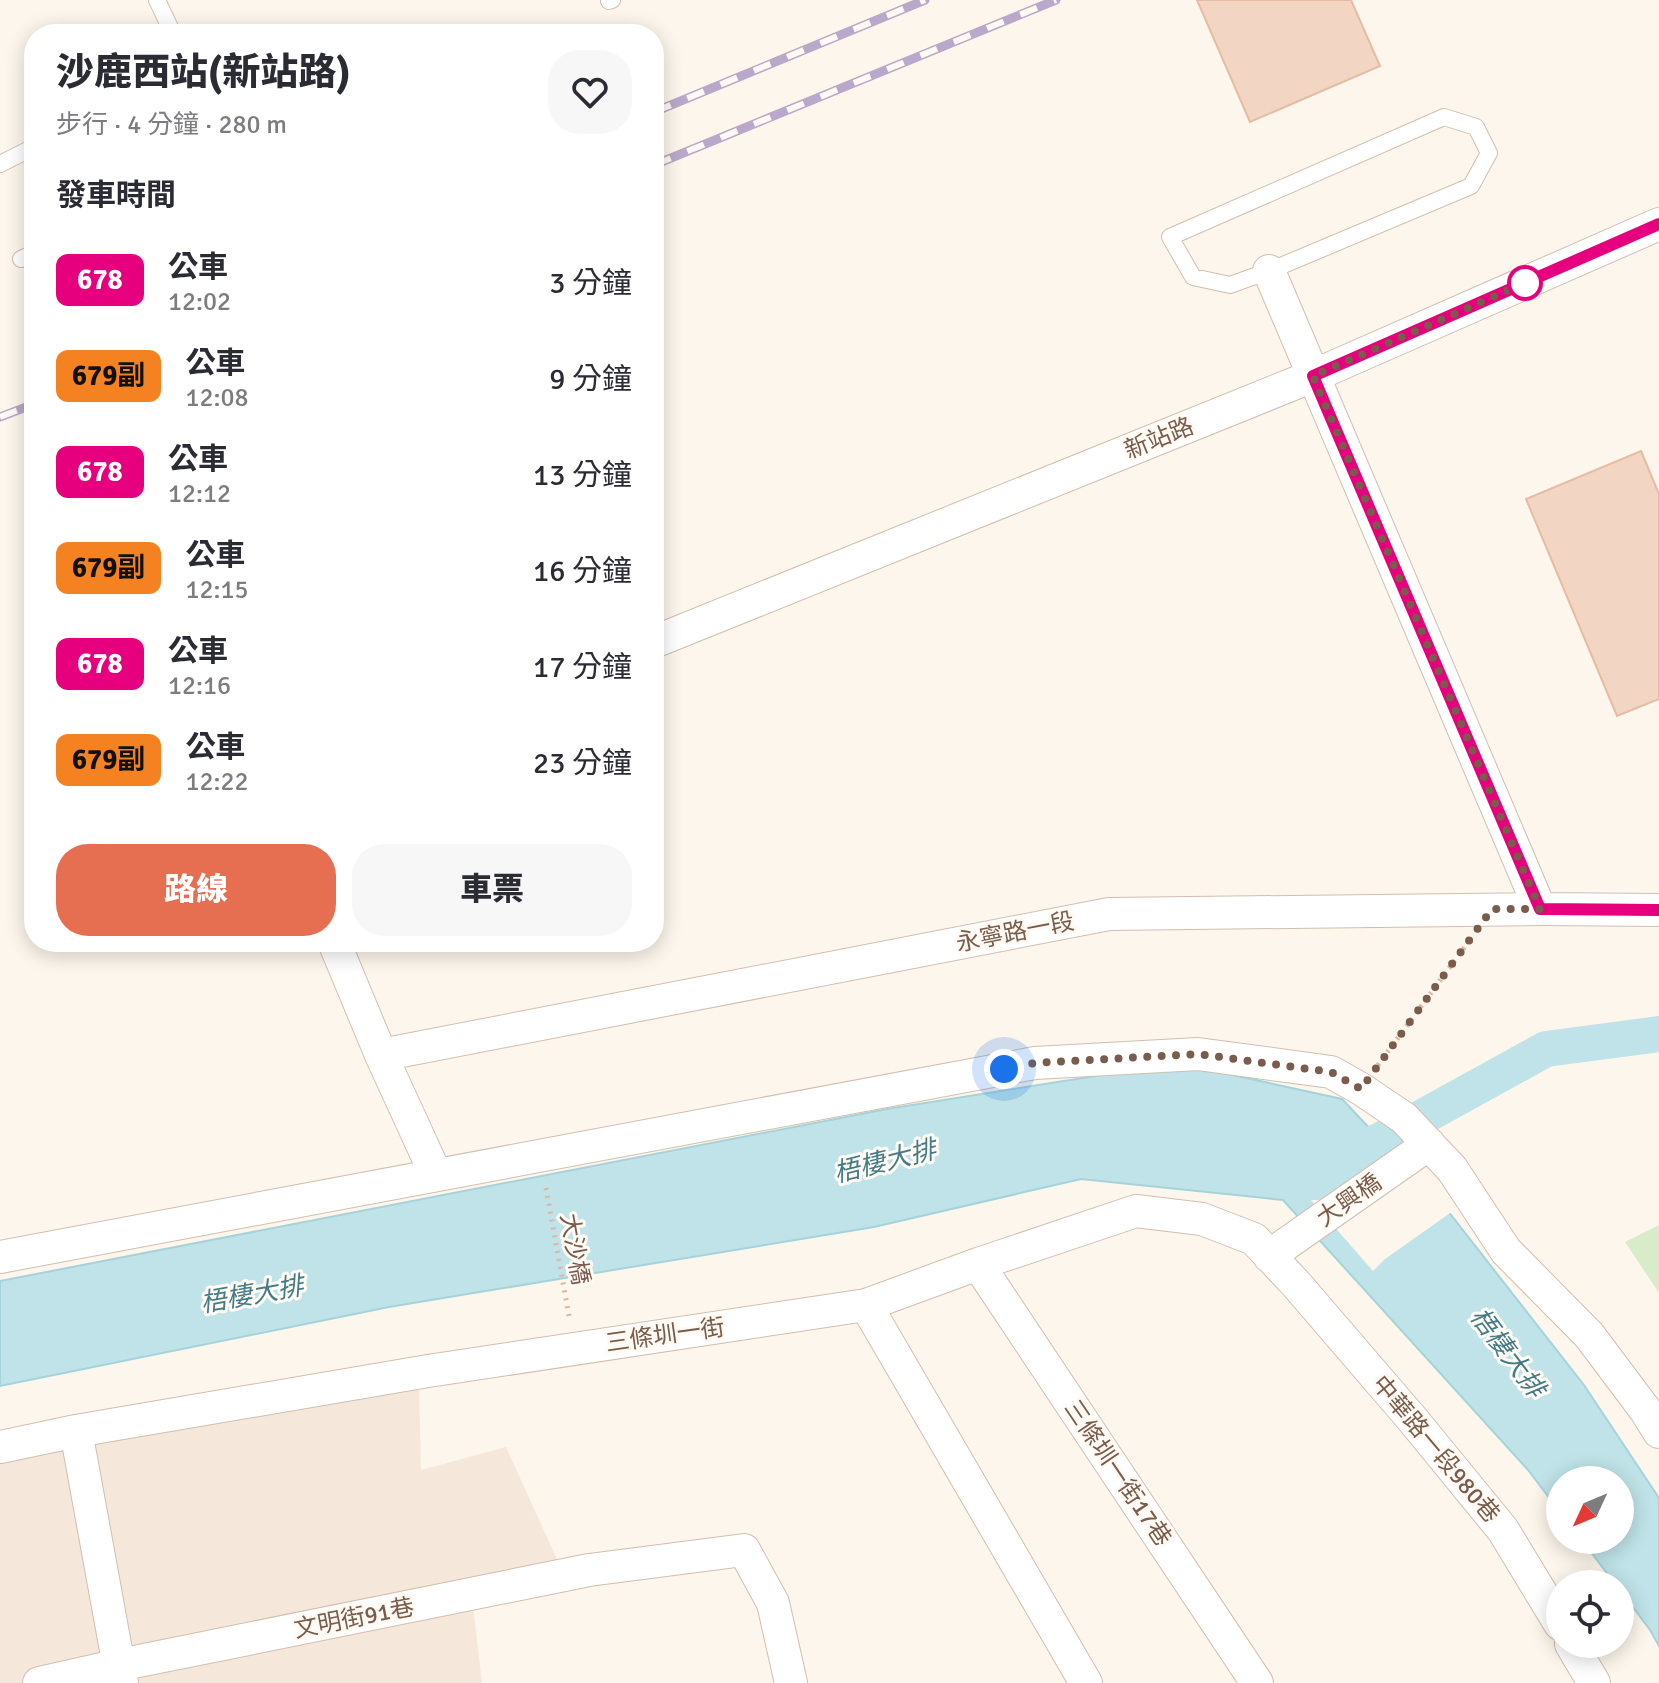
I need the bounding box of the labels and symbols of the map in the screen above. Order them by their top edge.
unlabelled marker [1508,266,1542,300]
street label: 新站路 [1120,411,1198,465]
street label: 永寧路一段 [953,906,1077,958]
your location [984,1049,1024,1089]
water label: 梧棲大排 [831,1133,942,1190]
street label: 大興橋 [1311,1167,1387,1233]
street label: 大沙橋 [554,1211,596,1287]
water label: 梧棲大排 [198,1270,309,1320]
water label: 梧棲大排 [1463,1302,1553,1407]
street label: 三條圳一街 [603,1312,727,1358]
street label: 中華路一段980巷 [1366,1369,1506,1529]
street label: 三條圳一街17巷 [1058,1394,1178,1552]
north arrow [1546,1466,1634,1554]
street label: 文明街91巷 [291,1592,417,1644]

